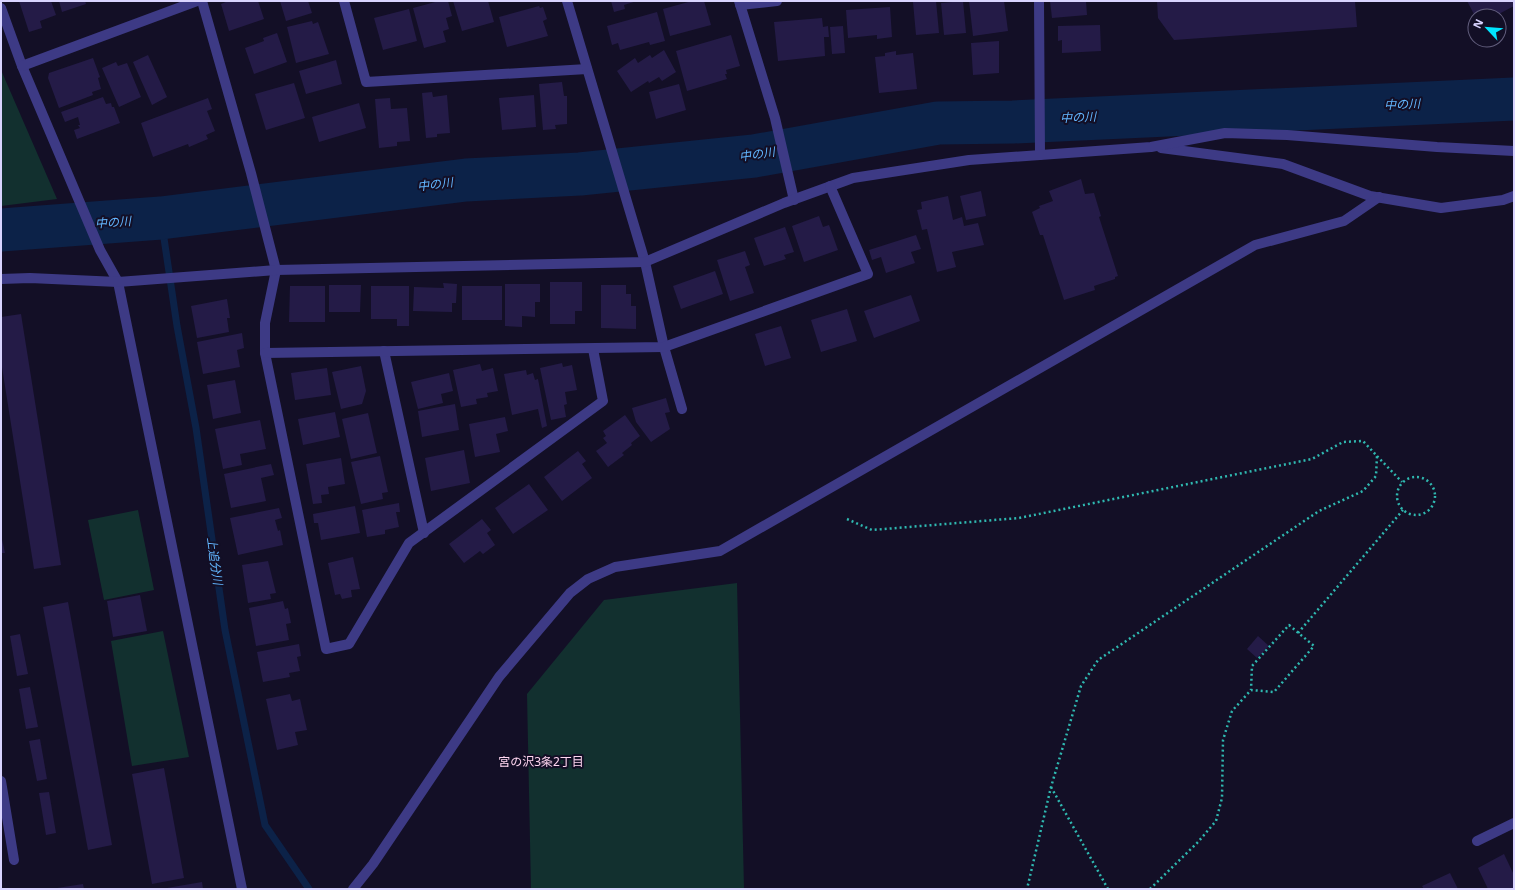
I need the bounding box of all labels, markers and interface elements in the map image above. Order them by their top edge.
north arrow [1467,8,1507,48]
text: N [1469,16,1486,31]
water label: 中の川 [1384,95,1422,113]
water label: 中の川 [1060,108,1098,126]
water label: 中の川 [738,143,778,165]
water label: 中の川 [416,173,456,195]
water label: 中の川 [94,212,134,232]
water label: 上追分川 [203,536,227,588]
district label: 宮の沢3条2丁目 [498,753,584,770]

